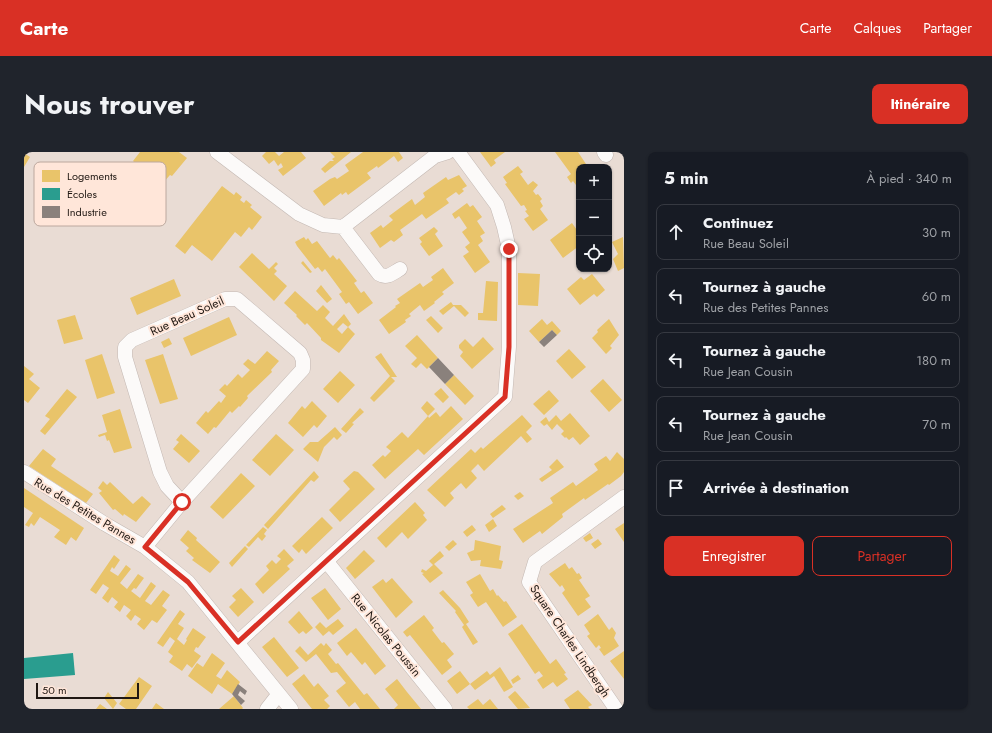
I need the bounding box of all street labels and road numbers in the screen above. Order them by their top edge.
street label: Rue Beau Soleil [147,292,227,340]
street label: Rue des Petites Pannes [31,473,139,549]
street label: Square Charles Lindbergh [525,581,615,701]
street label: Rue Nicolas Poussin [347,589,425,681]

